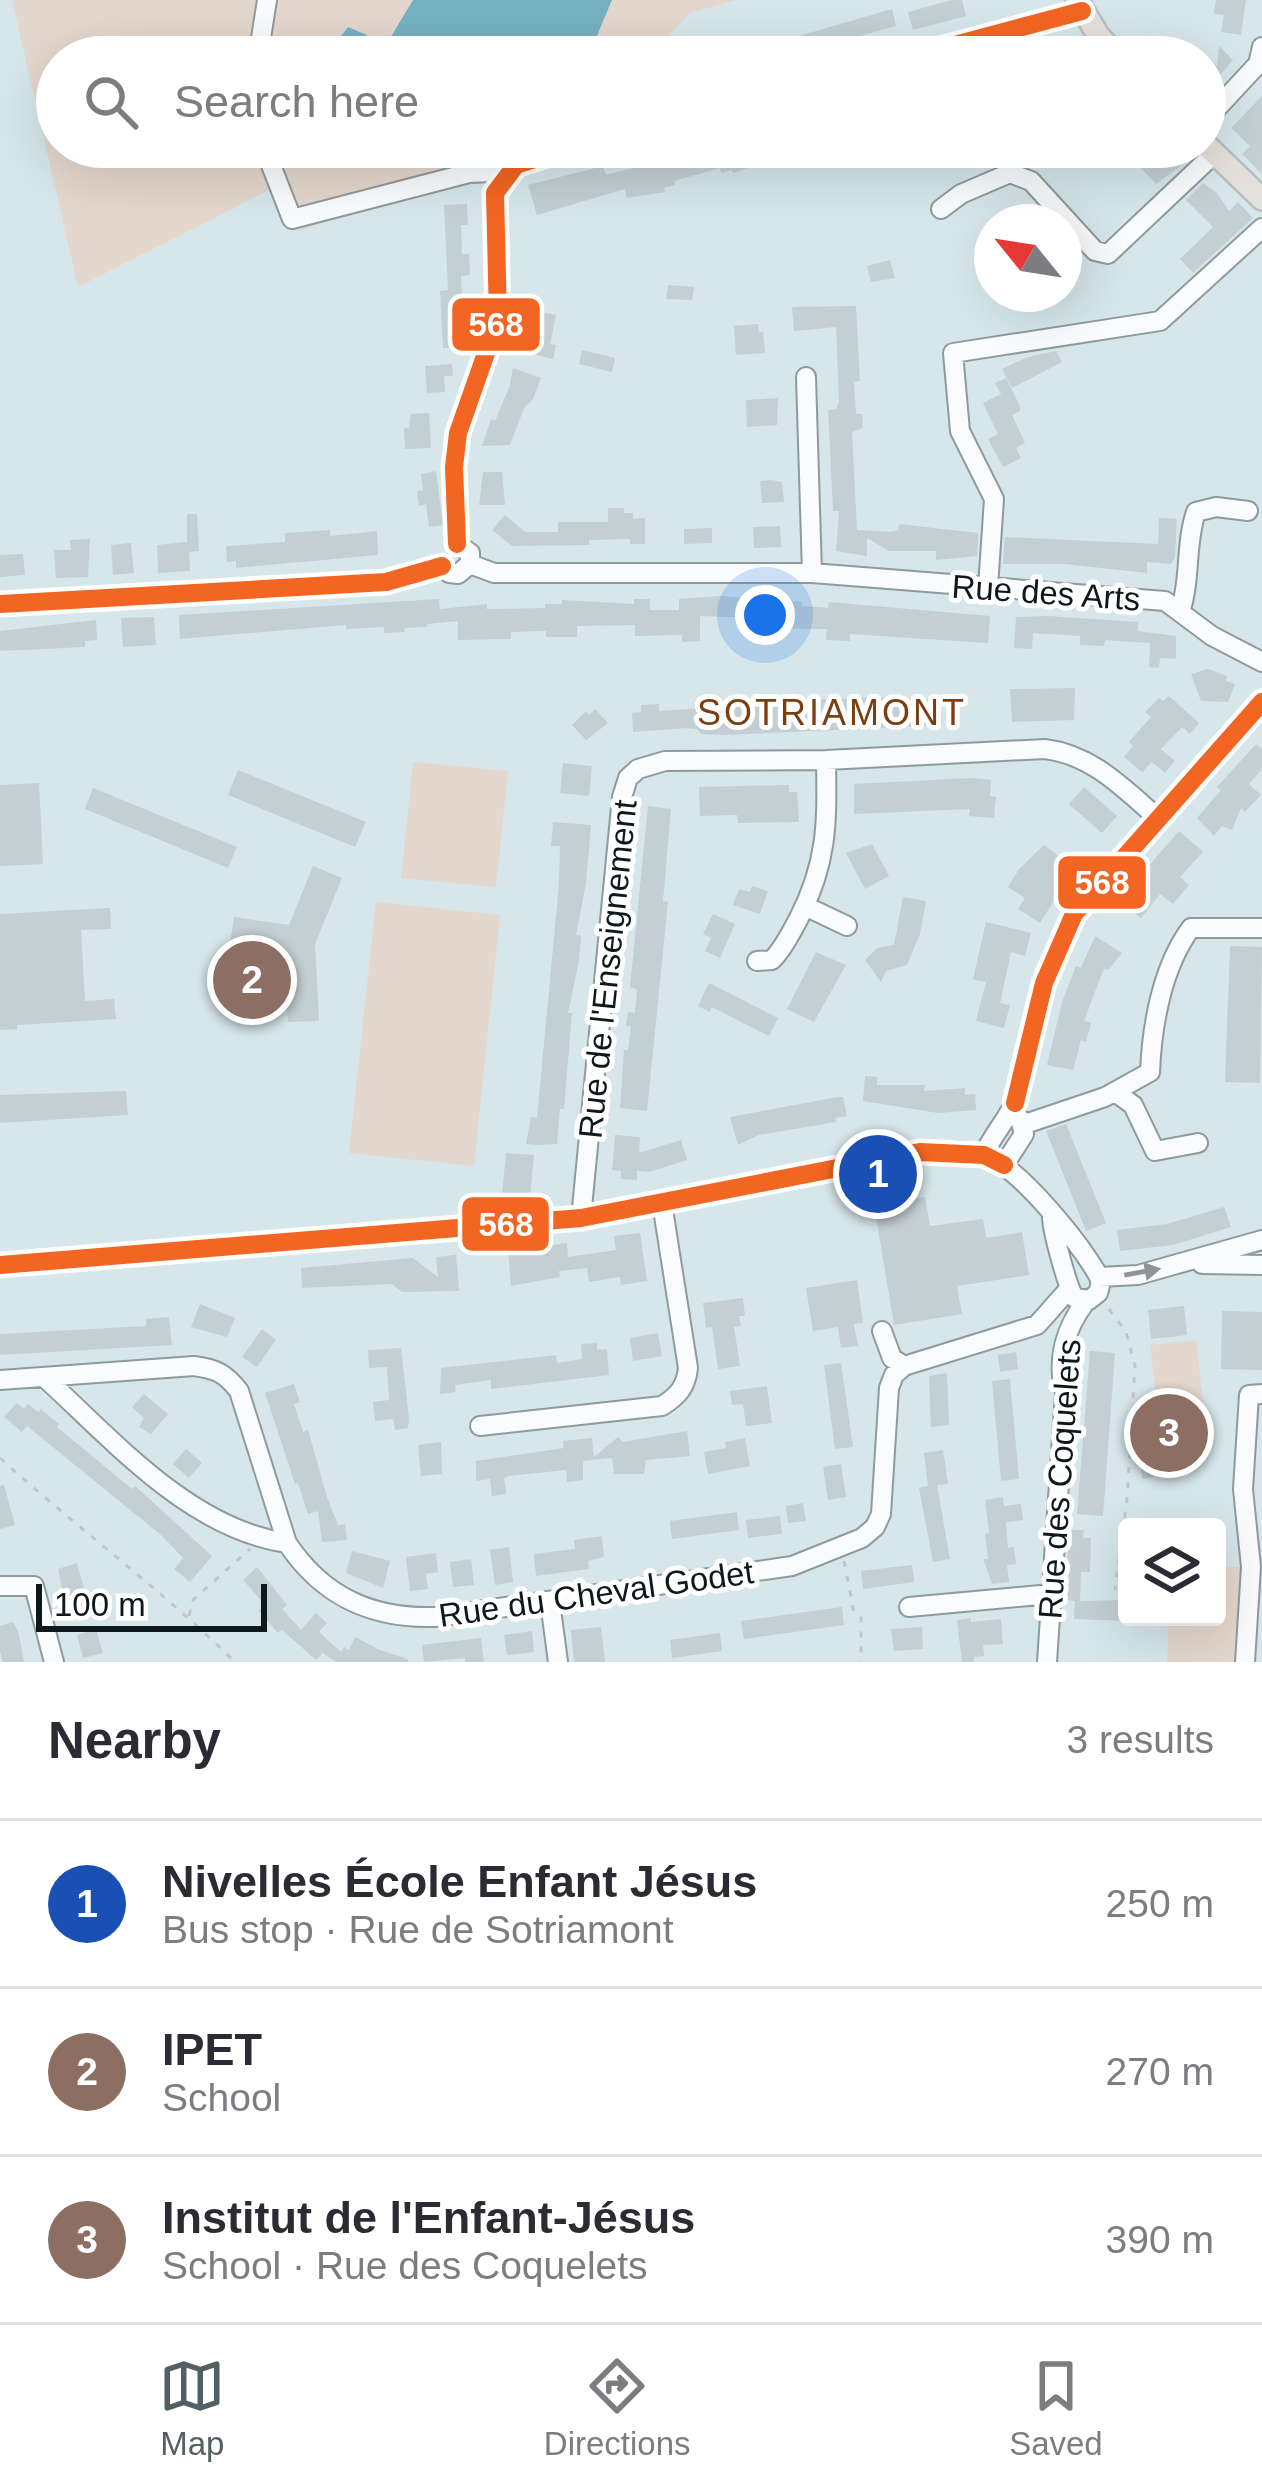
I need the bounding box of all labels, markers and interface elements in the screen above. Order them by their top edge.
search box [36,36,1226,168]
icon: search [78,69,144,135]
text: Search here [174,76,419,127]
north arrow [974,204,1082,312]
line badge: 568 [450,296,542,353]
text: 568 [468,306,524,343]
street label: Rue des Arts [950,567,1141,618]
your location [735,585,795,645]
district label: SOTRIAMONT [697,692,967,733]
street label: Rue de l'Enseignement [571,798,644,1140]
line badge: 568 [1056,854,1148,911]
text: 568 [1074,864,1130,901]
pin: 2 [213,935,291,1025]
pin: 1 [839,1129,917,1219]
line badge: 568 [460,1195,551,1253]
text: 568 [478,1206,534,1243]
one-way arrow [1124,1263,1162,1281]
street label: Rue des Coquelets [1031,1338,1088,1620]
pin: 3 [1130,1388,1208,1478]
map controls [1118,1518,1226,1626]
button: layers [1118,1518,1226,1626]
street label: Rue du Cheval Godet [436,1553,756,1634]
scale bar [36,1578,267,1631]
text: 100 m [54,1586,146,1623]
text: Nearby [48,1712,221,1769]
text: 3 results [1067,1718,1214,1761]
text: Nivelles École Enfant Jésus [162,1856,757,1907]
text: 1 [76,1882,98,1925]
text: 250 m [1106,1882,1214,1925]
text: Bus stop · Rue de Sotriamont [162,1908,674,1951]
text: IPET [162,2024,262,2075]
text: 2 [76,2050,98,2093]
text: 270 m [1106,2050,1214,2093]
text: School [162,2076,281,2119]
text: Institut de l'Enfant-Jésus [162,2192,695,2243]
text: 3 [76,2218,98,2261]
text: 390 m [1106,2218,1214,2261]
text: School · Rue des Coquelets [162,2244,648,2287]
tab: Map [159,2353,225,2463]
tab: Directions [544,2353,691,2463]
tab: Saved [1009,2353,1103,2463]

